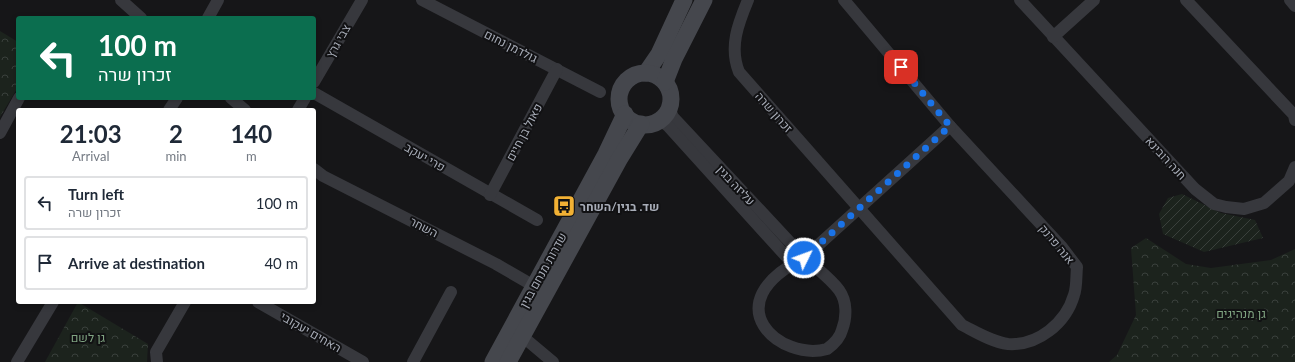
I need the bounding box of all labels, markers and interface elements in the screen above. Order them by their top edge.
street label: צבי גרץ [322,21,354,61]
street label: גולדמן נחום [482,26,540,66]
text: 100 m [98,28,177,62]
icon: left [32,32,84,84]
pin [884,50,918,84]
icon: arrive [890,56,912,78]
text: זכרון שרה [98,63,172,85]
street label: זכרון שרה [752,89,796,135]
street label: פאול בן חיים [503,101,545,163]
text: 21:03 [60,119,122,148]
text: 2 [169,119,183,148]
text: 140 [230,119,272,148]
street label: חנה רובינא [1142,133,1190,183]
street label: פרי יעקב [402,139,448,175]
text: Arrival [72,148,109,164]
text: min [166,148,187,164]
text: m [246,148,257,164]
street label: עליזה בגין [714,162,758,208]
text: Turn left [68,185,124,203]
icon: left [34,192,56,214]
bus stop icon: שד. בגין/השחר [551,193,577,219]
text: 100 m [256,194,298,212]
place label: שד. בגין/השחר [580,199,659,214]
text: זכרון שרה [68,204,121,220]
street label: השחר [407,214,441,240]
street label: אנה פרנק [1036,221,1078,267]
street label: שדרות מנחם בגין [516,230,570,310]
position arrow [783,237,825,279]
icon: arrive [34,252,56,274]
text: Arrive at destination [68,254,205,272]
text: 40 m [264,254,298,272]
park label: גן מנהיגים [1216,306,1266,321]
street label: האחים יעקובי [278,309,344,355]
park label: גן לשם [71,330,106,345]

